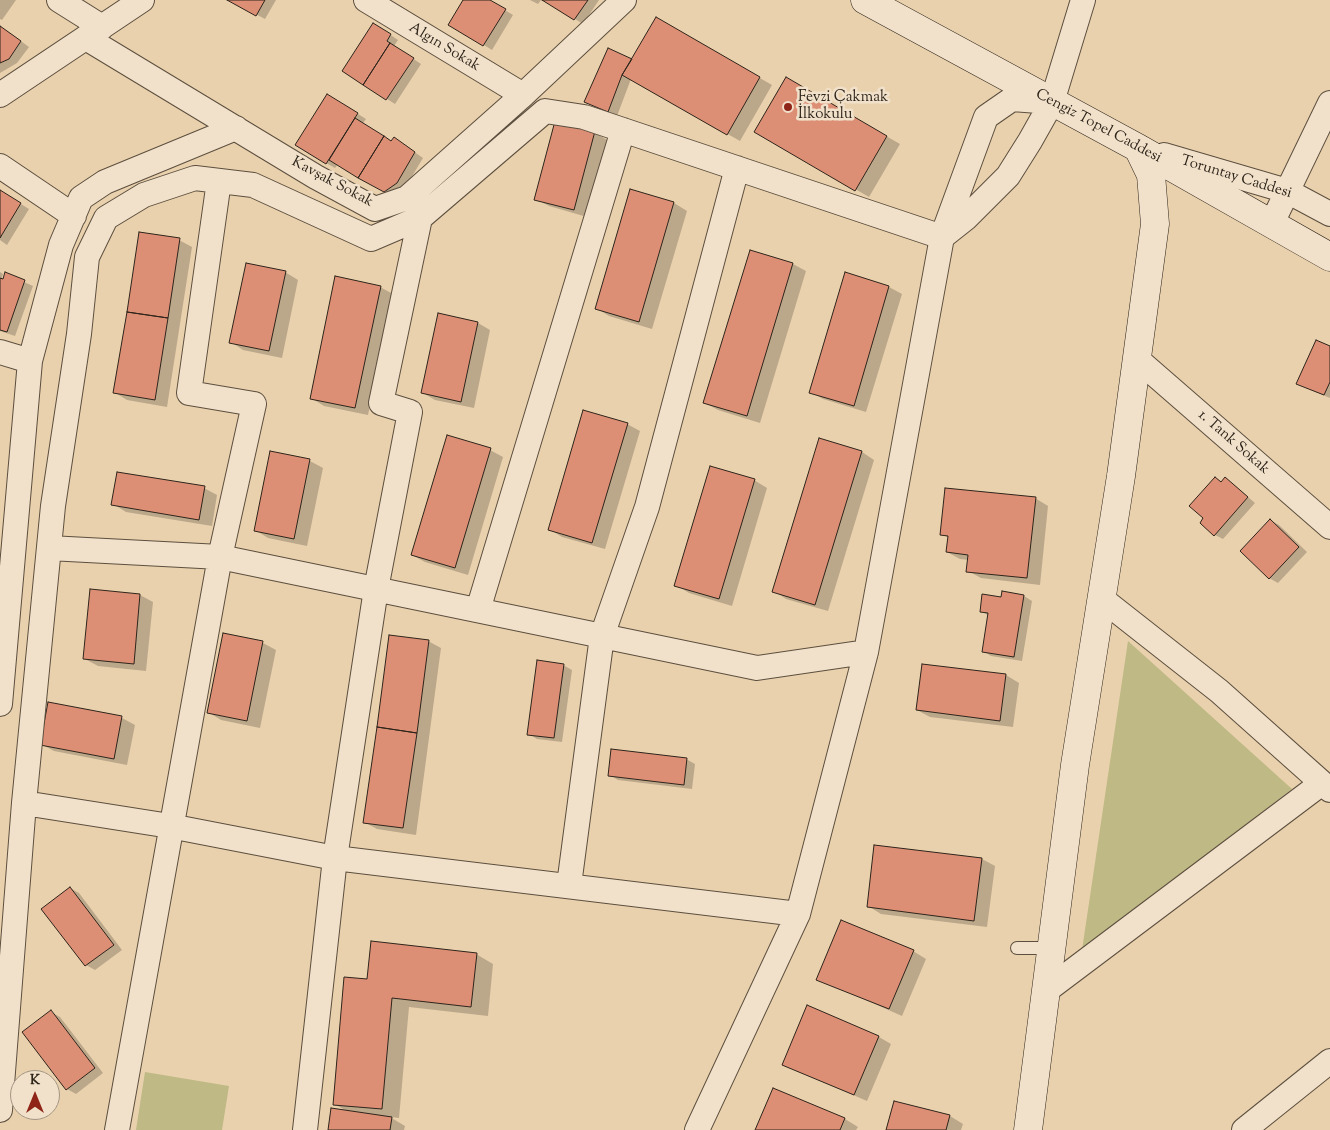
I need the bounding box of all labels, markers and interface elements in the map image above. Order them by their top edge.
street label: Algın Sokak [405,20,483,76]
street label: Cengiz Topel Caddesi [1032,86,1164,168]
place label: Fevzi Çakmak İlkokulu [798,89,888,124]
marker: Fevzi Çakmak İlkokulu [782,101,794,113]
street label: Toruntay Caddesi [1178,153,1294,203]
street label: Kavşak Sokak [288,154,376,212]
street label: 1. Tank Sokak [1194,407,1272,479]
north arrow [10,1070,60,1120]
text: K [30,1071,40,1091]

